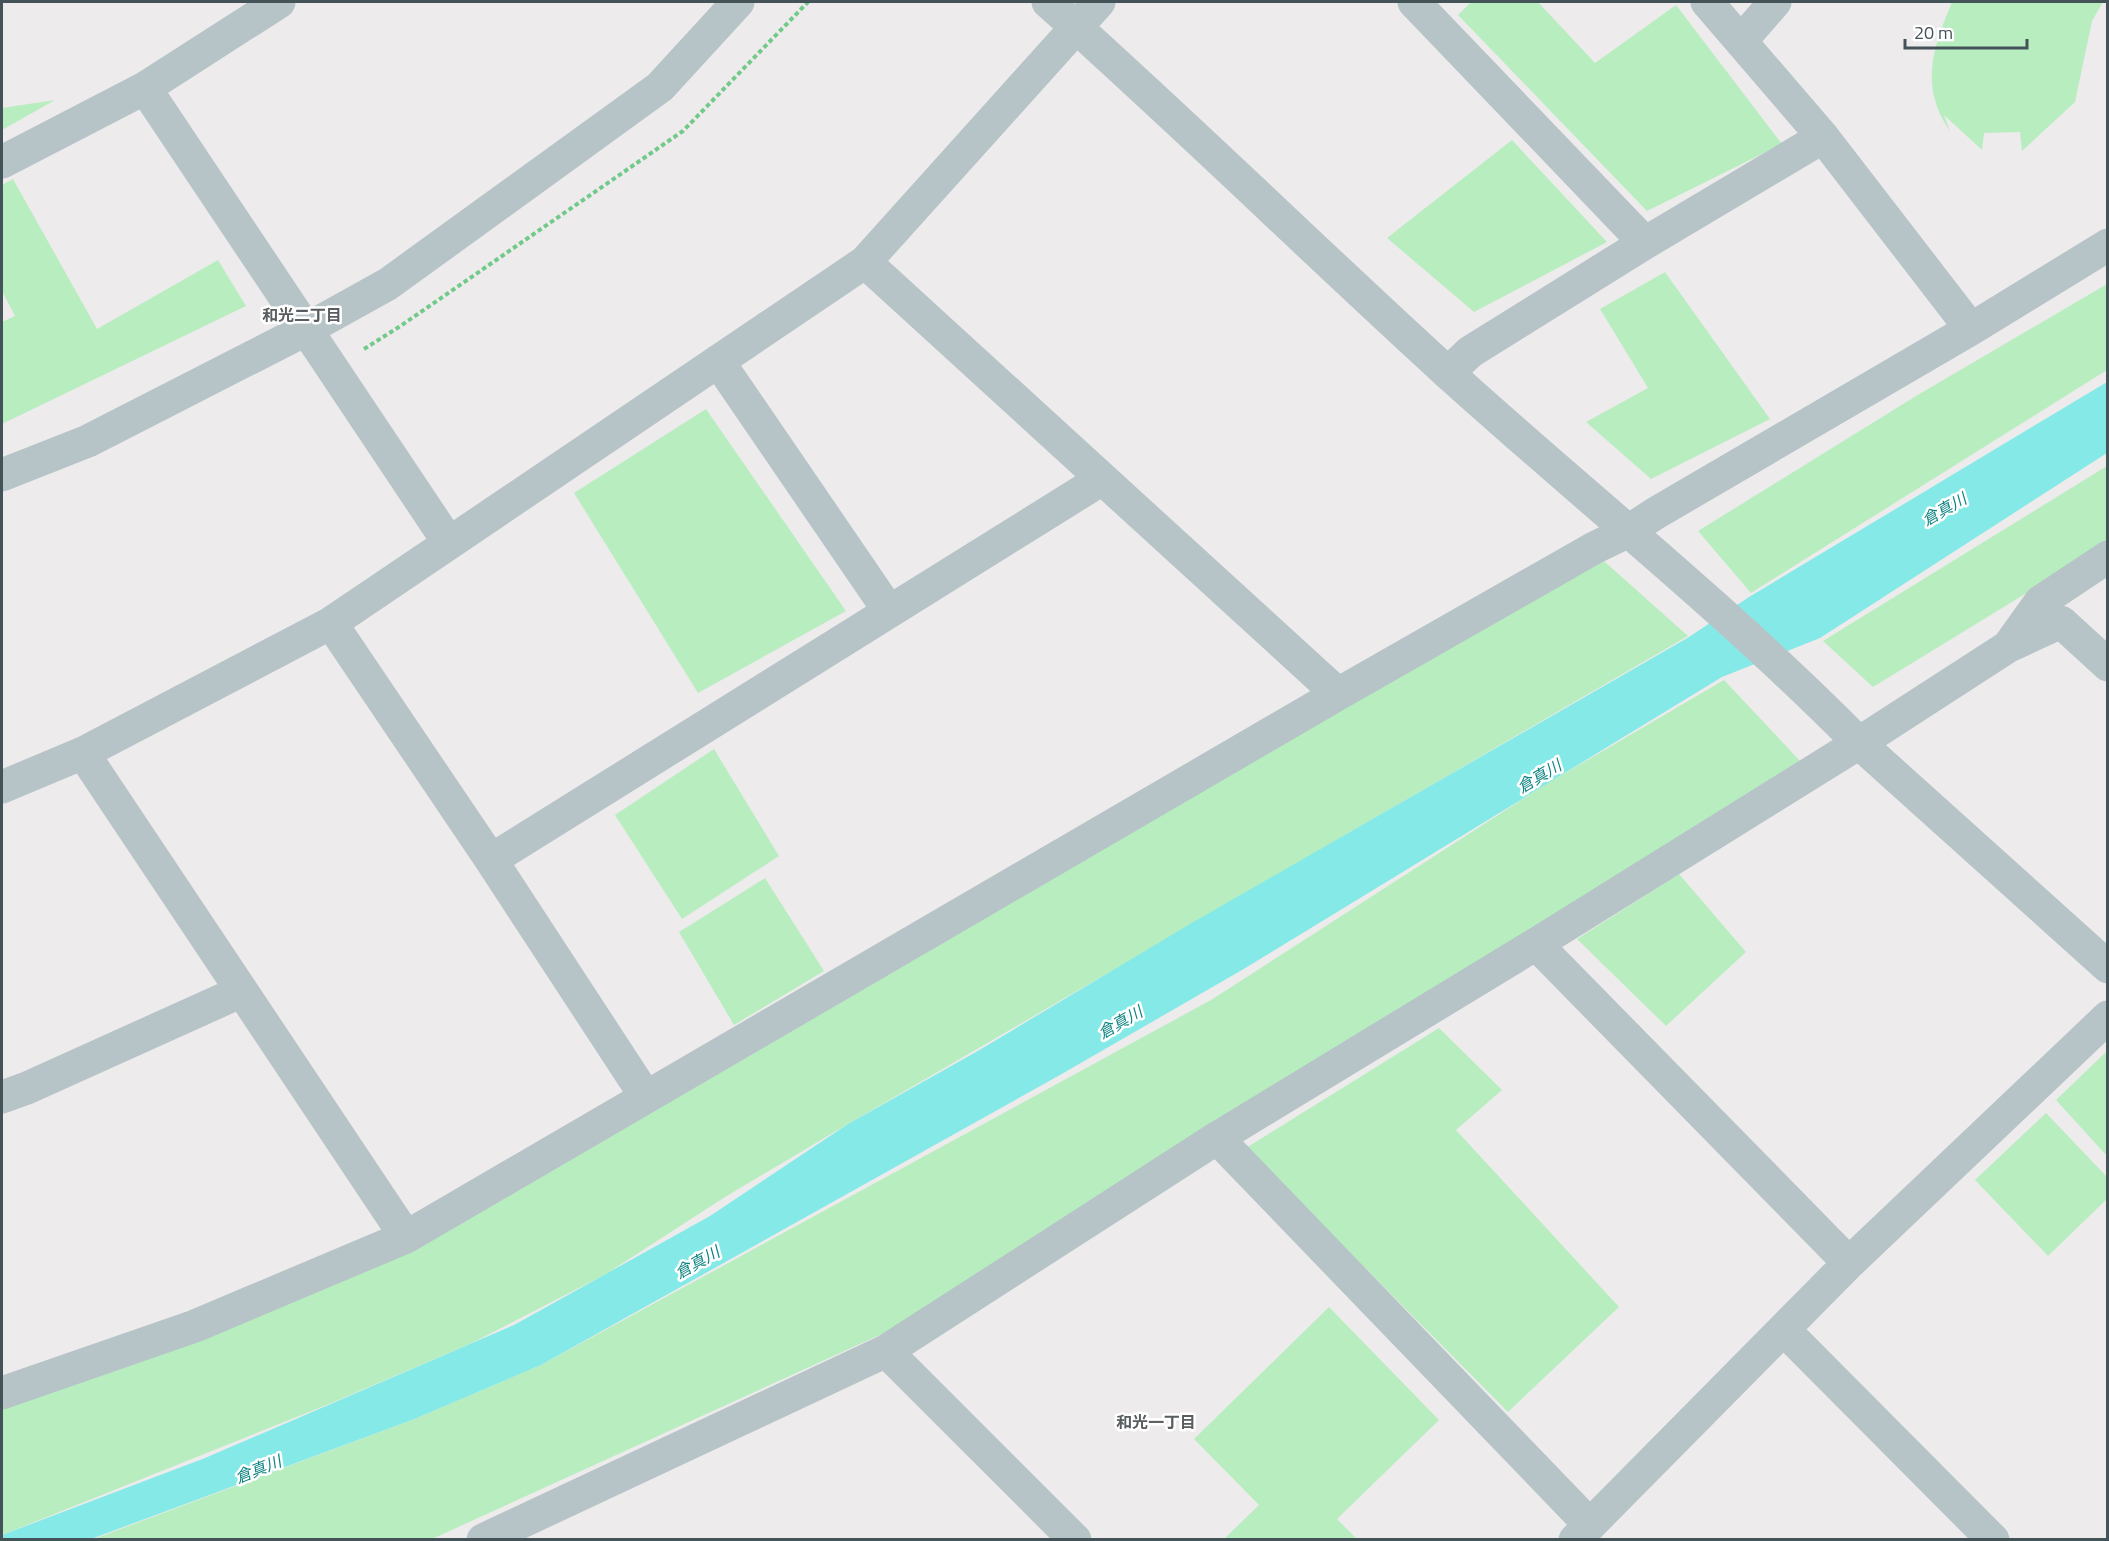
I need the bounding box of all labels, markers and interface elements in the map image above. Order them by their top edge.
scale bar [1905,12,2026,50]
text: 20 m [1914,19,1953,46]
district label: 和光二丁目 [262,303,342,327]
water label: 倉真川 [1917,486,1973,531]
water label: 倉真川 [1512,752,1567,799]
water label: 倉真川 [1093,999,1149,1044]
water label: 倉真川 [670,1239,726,1284]
district label: 和光一丁目 [1116,1410,1196,1434]
water label: 倉真川 [231,1448,287,1489]

